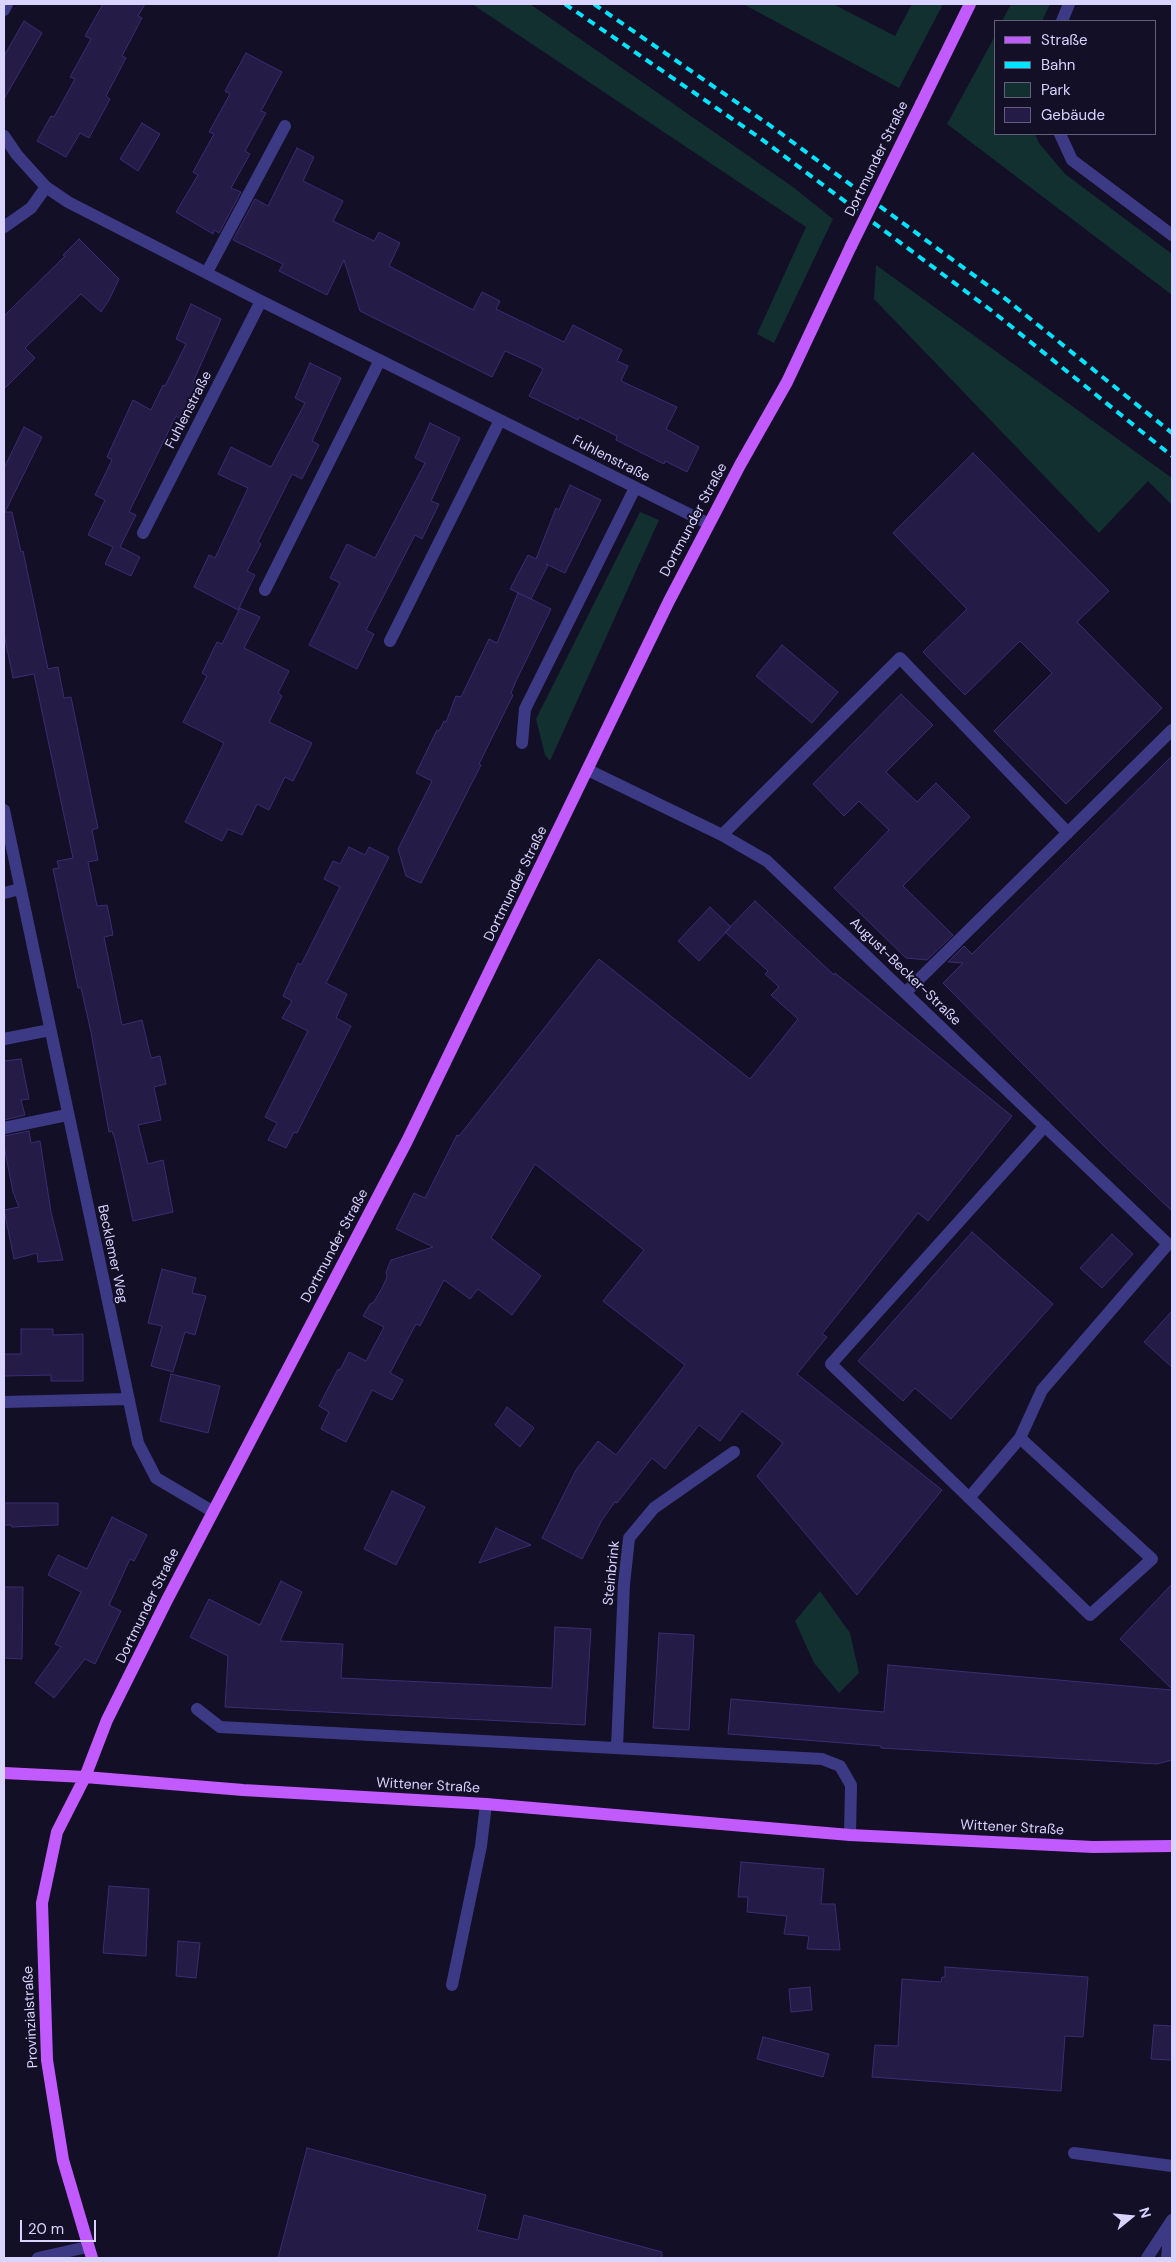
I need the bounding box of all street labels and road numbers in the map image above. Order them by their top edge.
street label: Dortmunder Straße [842,99,912,219]
street label: Fuhlenstraße [162,368,216,452]
street label: Fuhlenstraße [569,432,653,486]
street label: Dortmunder Straße [657,460,731,580]
street label: Dortmunder Straße [481,824,551,944]
street label: August-Becker-Straße [846,915,964,1029]
street label: Dortmunder Straße [298,1186,372,1306]
street label: Becklemer Weg [93,1203,131,1305]
street label: Steinbrink [600,1540,624,1606]
street label: Dortmunder Straße [113,1546,183,1666]
street label: Wittener Straße [376,1775,480,1797]
street label: Wittener Straße [960,1817,1064,1839]
street label: Provinzialstraße [20,1965,42,2069]

